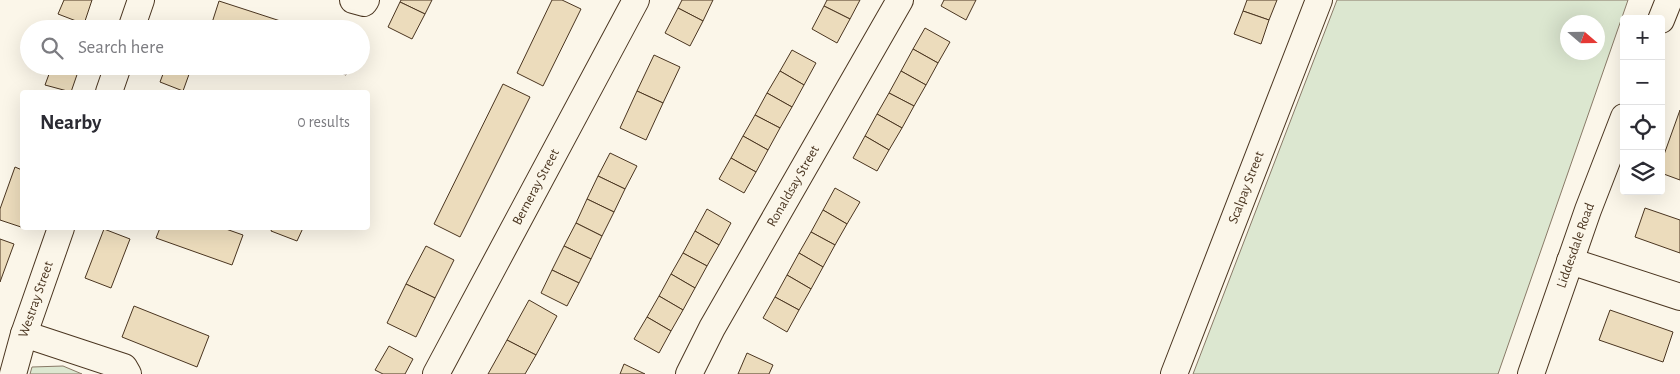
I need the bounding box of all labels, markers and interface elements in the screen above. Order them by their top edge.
north arrow [1560,15,1605,60]
map controls [1620,15,1665,195]
button: + [1620,15,1665,60]
search box [20,20,370,75]
icon: search [38,34,66,62]
text: Search here [78,38,164,57]
button: − [1620,60,1665,105]
button: locate [1620,105,1665,150]
text: Nearby [40,112,101,133]
text: 0 results [297,114,350,130]
street label: Ronaldsay Street [765,143,822,229]
street label: Berneray Street [510,146,562,227]
street label: Scalpay Street [1226,149,1267,226]
button: layers [1620,150,1665,195]
street label: Liddesdale Road [1554,201,1597,290]
street label: Westray Street [16,259,56,340]

